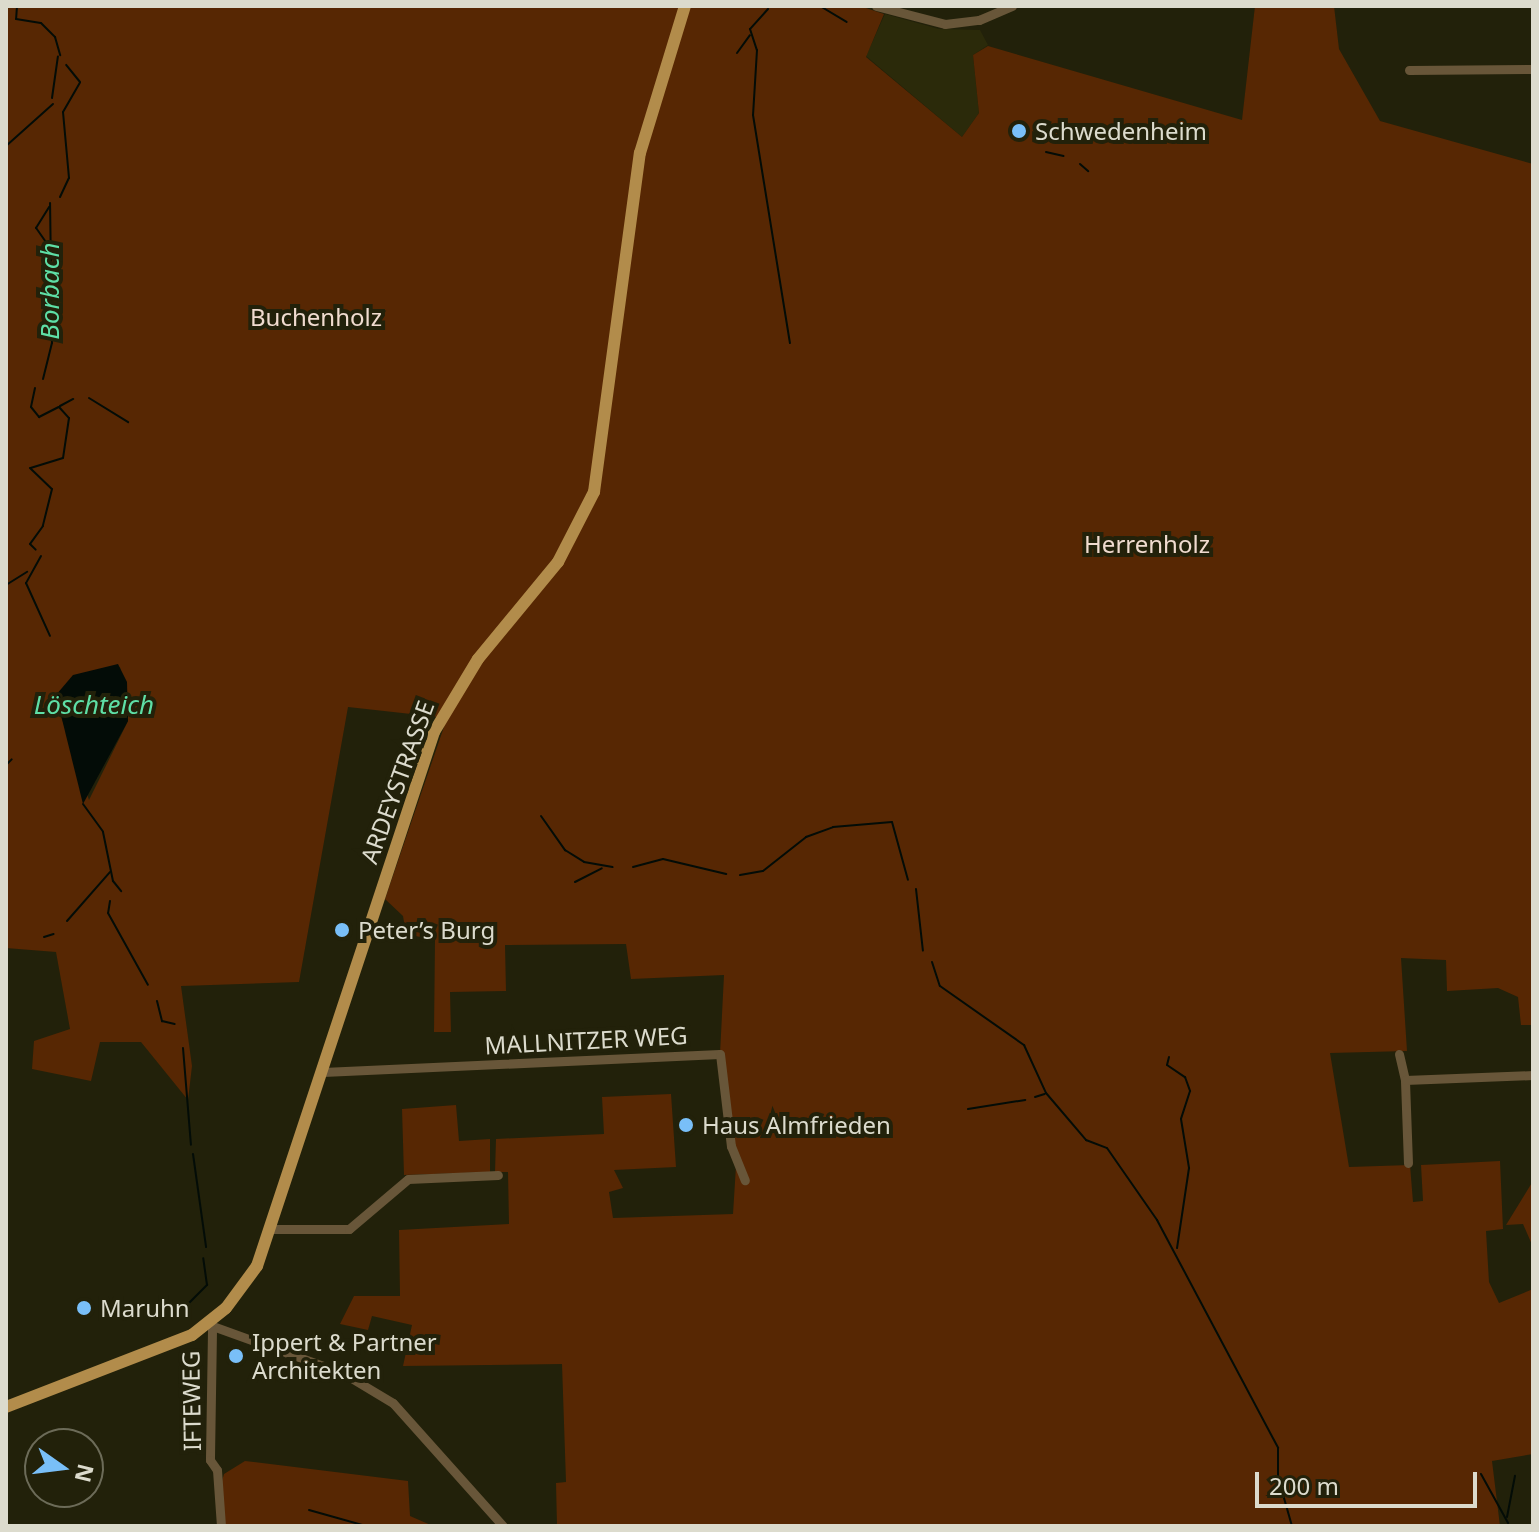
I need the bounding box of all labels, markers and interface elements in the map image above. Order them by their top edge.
place label: Schwedenheim [1035,117,1207,145]
marker: Schwedenheim [1010,122,1028,140]
water label: Borbach [34,242,66,340]
park label: Buchenholz [250,303,382,331]
park label: Herrenholz [1084,530,1210,558]
water label: Löschteich [34,689,154,721]
street label: ARDEYSTRASSE [354,697,440,867]
place label: Peter’s Burg [358,916,495,944]
marker: Peter’s Burg [333,921,351,939]
street label: MALLNITZER WEG [484,1020,688,1060]
place label: Haus Almfrieden [702,1111,891,1139]
marker: Haus Almfrieden [677,1116,695,1134]
place label: Maruhn [100,1294,190,1322]
marker: Maruhn [75,1299,93,1317]
place label: Ippert & Partner Architekten [252,1328,437,1384]
marker: Ippert & Partner Architekten [227,1347,245,1365]
street label: IFTEWEG [176,1351,206,1451]
north arrow [24,1428,104,1508]
scale bar [1259,1456,1481,1506]
text: N [69,1461,102,1486]
text: 200 m [1269,1469,1339,1502]

